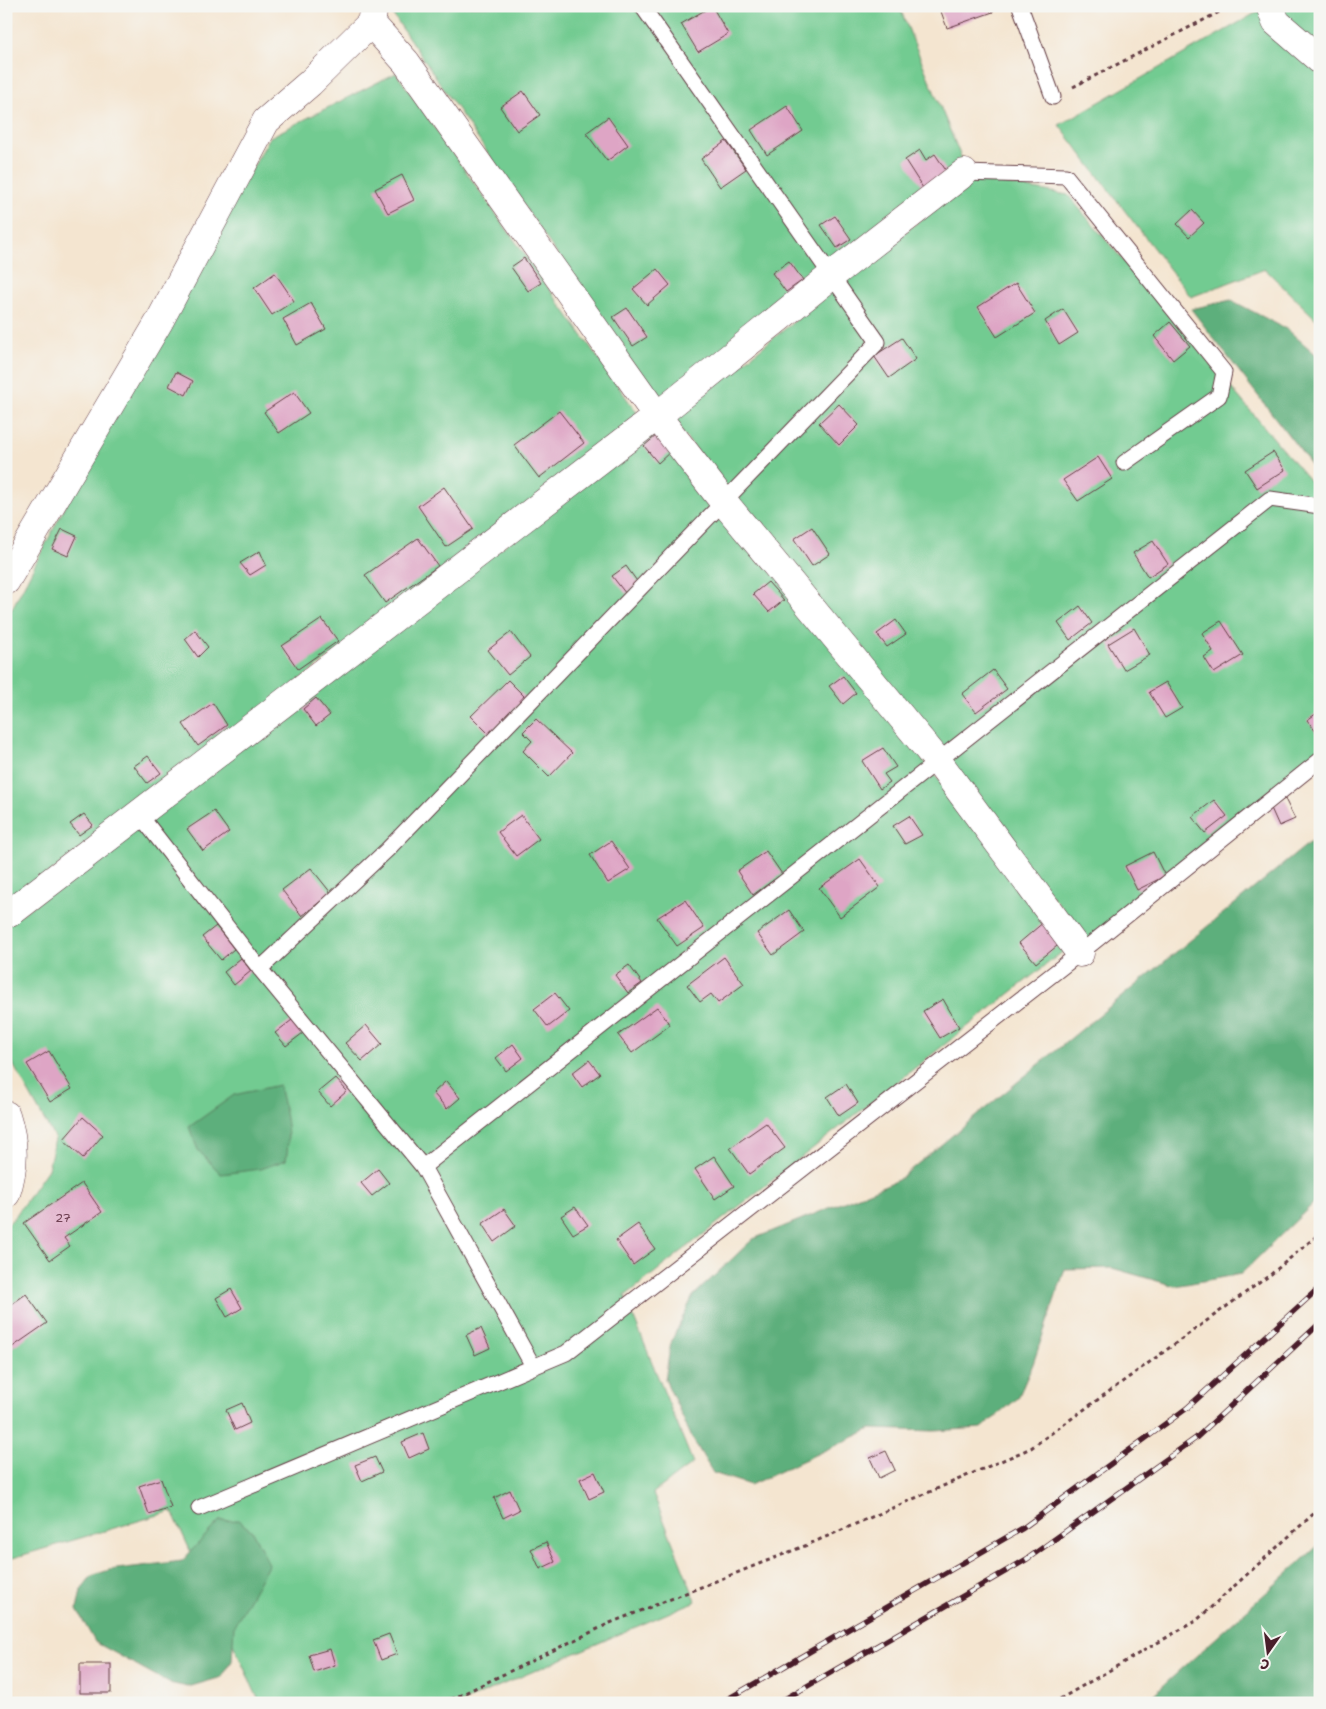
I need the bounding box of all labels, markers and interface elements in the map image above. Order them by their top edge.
house number: 27 [55,1210,71,1226]
north arrow [1244,1626,1294,1676]
text: С [1259,1655,1271,1674]

